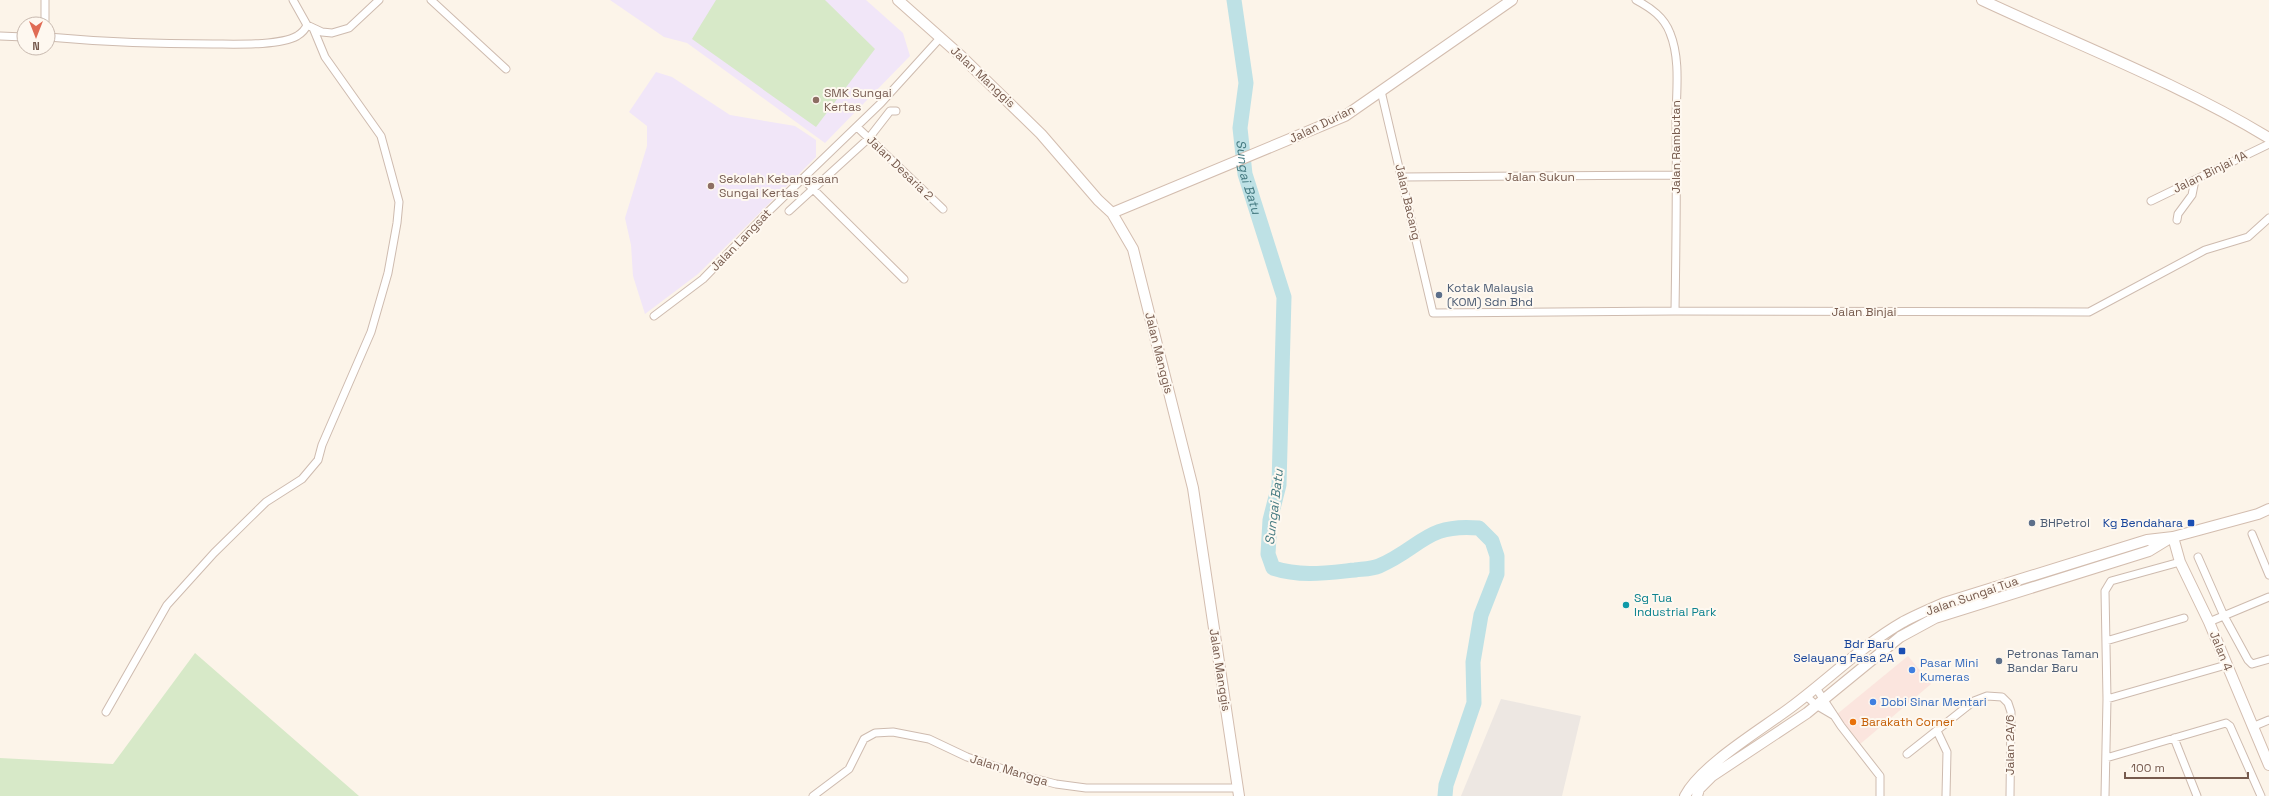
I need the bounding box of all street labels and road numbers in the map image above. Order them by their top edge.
street label: Jalan Manggis [947,43,1019,111]
street label: Jalan Rambutan [1668,100,1684,194]
street label: Jalan Durian [1287,101,1357,147]
street label: Jalan Desaria 2 [863,132,937,204]
street label: Jalan Binjai 1A [2170,147,2250,197]
street label: Jalan Bacang [1391,162,1425,242]
street label: Jalan Sukun [1505,169,1575,185]
street label: Jalan Langsat [707,205,775,275]
street label: Jalan Binjai [1831,304,1897,320]
street label: Jalan Manggis [1141,311,1177,395]
street label: Jalan Sungai Tua [1924,573,2020,619]
street label: Jalan Manggis [1206,628,1234,712]
street label: Jalan 4 [2206,629,2236,674]
street label: Jalan 2A/6 [2002,715,2018,775]
street label: Jalan Mangga [968,751,1050,790]

